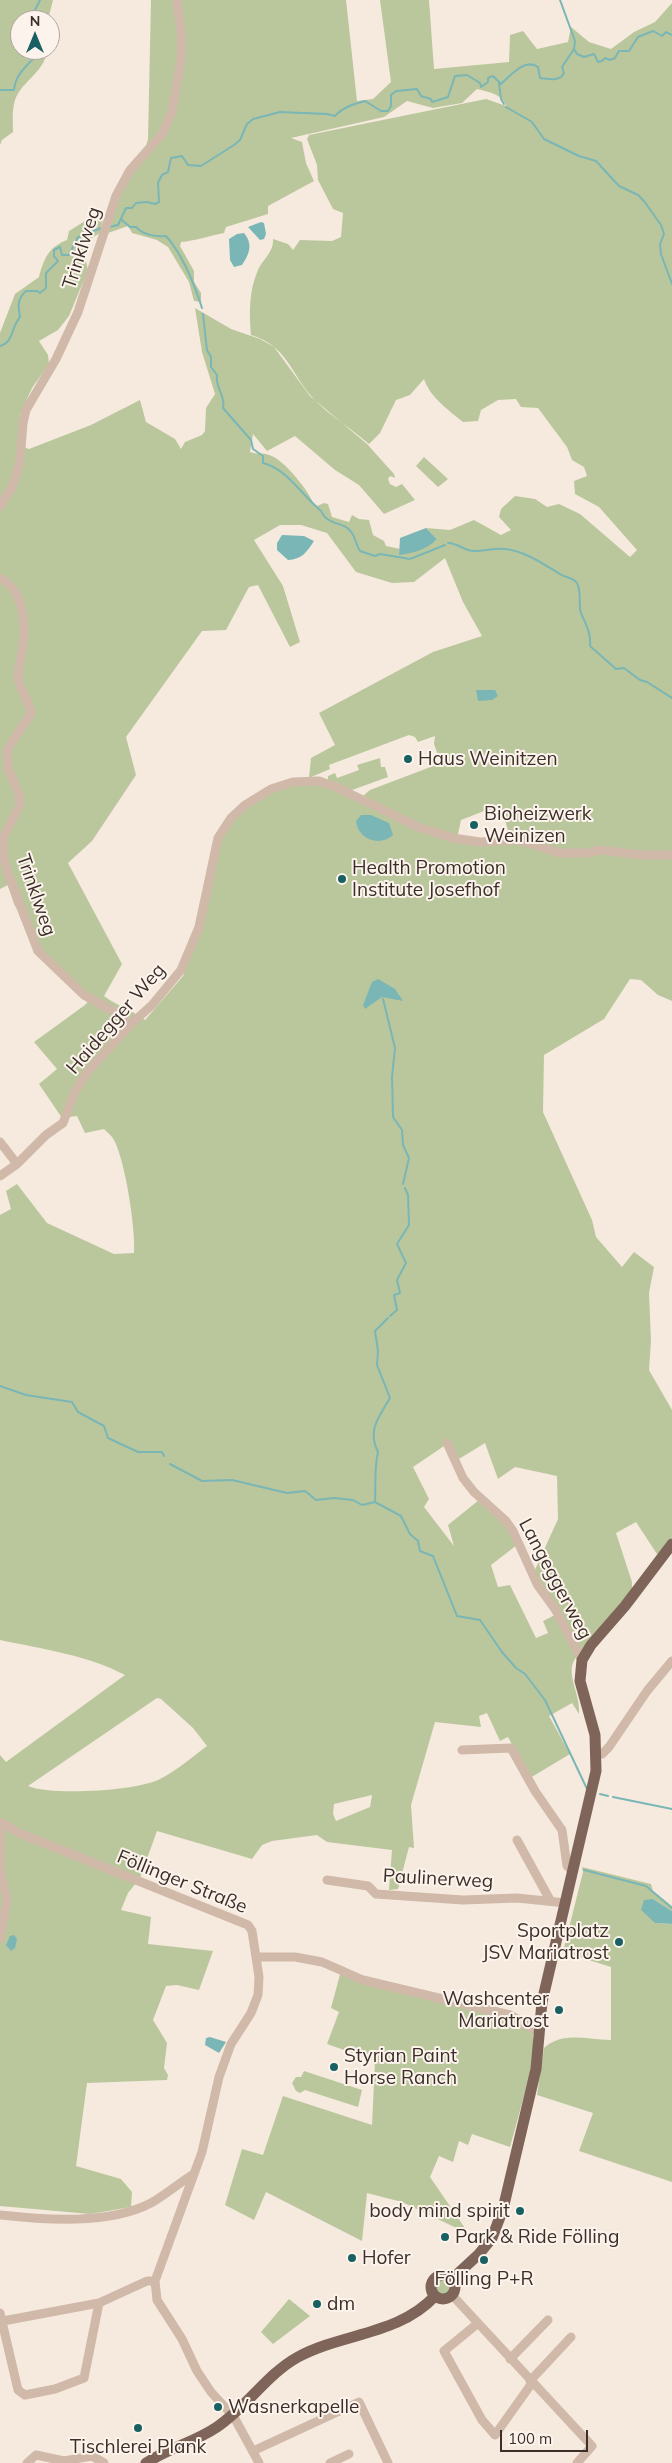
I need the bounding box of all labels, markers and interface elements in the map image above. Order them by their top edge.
north arrow [10,10,60,60]
text: N [30,12,40,30]
street label: Trinklweg [58,204,106,292]
place label: Haus Weinitzen [418,748,558,770]
marker: Haus Weinitzen [402,753,414,765]
place label: Bioheizwerk Weinizen [484,803,591,847]
marker: Bioheizwerk Weinizen [468,819,480,831]
street label: Trinklweg [11,851,61,939]
place label: Health Promotion Institute Josefhof [352,857,506,901]
marker: Health Promotion Institute Josefhof [336,873,348,885]
street label: Haidegger Weg [62,959,170,1079]
street label: Langeggerweg [514,1515,596,1643]
street label: Föllinger Straße [113,1845,251,1919]
street label: Paulinerweg [382,1865,494,1893]
place label: Sportplatz JSV Mariatrost [482,1920,609,1964]
marker: Sportplatz JSV Mariatrost [613,1936,625,1948]
place label: Washcenter Mariatrost [443,1988,549,2032]
marker: Washcenter Mariatrost [553,2004,565,2016]
place label: Styrian Paint Horse Ranch [344,2045,457,2089]
marker: Styrian Paint Horse Ranch [328,2061,340,2073]
place label: body mind spirit [369,2200,510,2222]
marker: body mind spirit [514,2205,526,2217]
place label: Park & Ride Fölling [455,2226,619,2248]
marker: Park & Ride Fölling [439,2231,451,2243]
place label: Hofer [362,2247,411,2269]
marker: Hofer [346,2252,358,2264]
marker: Fölling P+R [478,2254,490,2266]
place label: Fölling P+R [434,2268,534,2290]
place label: dm [327,2293,355,2315]
marker: dm [311,2298,323,2310]
place label: Wasnerkapelle [228,2396,359,2418]
marker: Wasnerkapelle [212,2401,224,2413]
scale bar [502,2420,590,2452]
marker: Tischlerei Plank [132,2422,144,2434]
text: 100 m [508,2429,552,2448]
place label: Tischlerei Plank [70,2436,206,2458]

